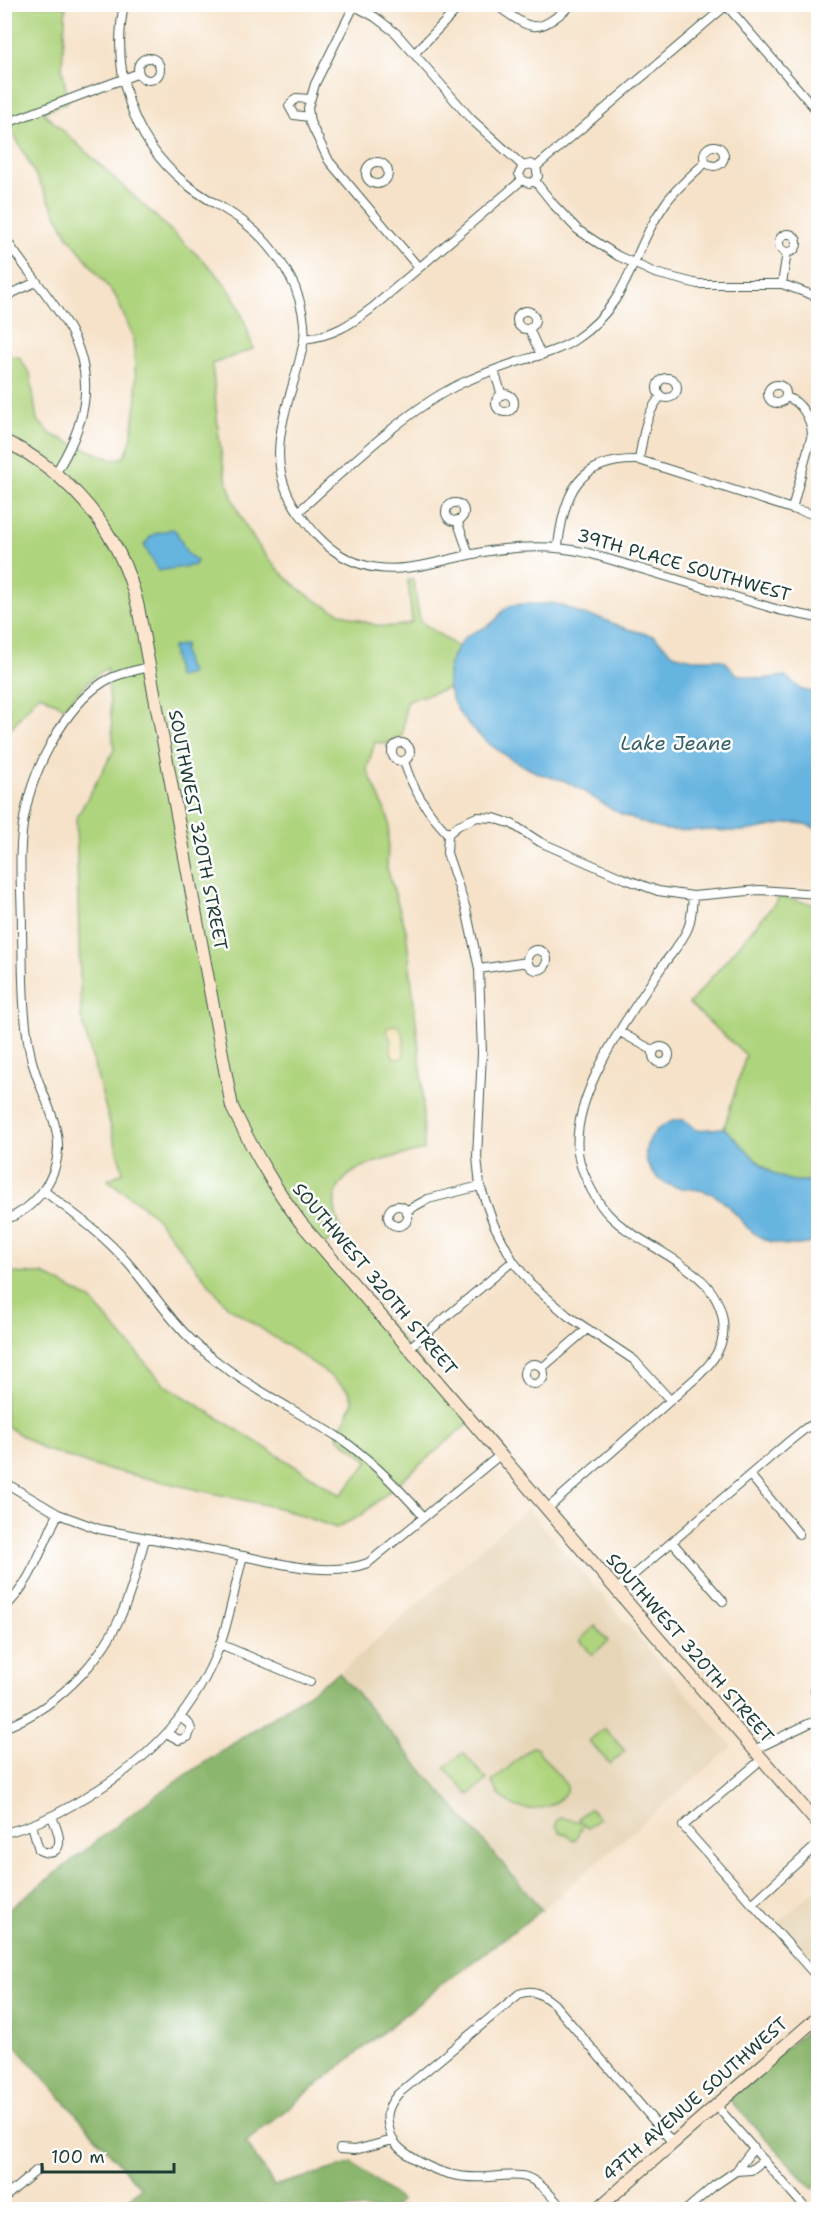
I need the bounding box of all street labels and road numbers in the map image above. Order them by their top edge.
street label: 39TH PLACE SOUTHWEST [574,523,794,607]
street label: SOUTHWEST 320TH STREET [163,708,233,952]
street label: SOUTHWEST 320TH STREET [287,1178,463,1380]
street label: SOUTHWEST 320TH STREET [601,1548,779,1748]
street label: 47TH AVENUE SOUTHWEST [597,2012,793,2186]

